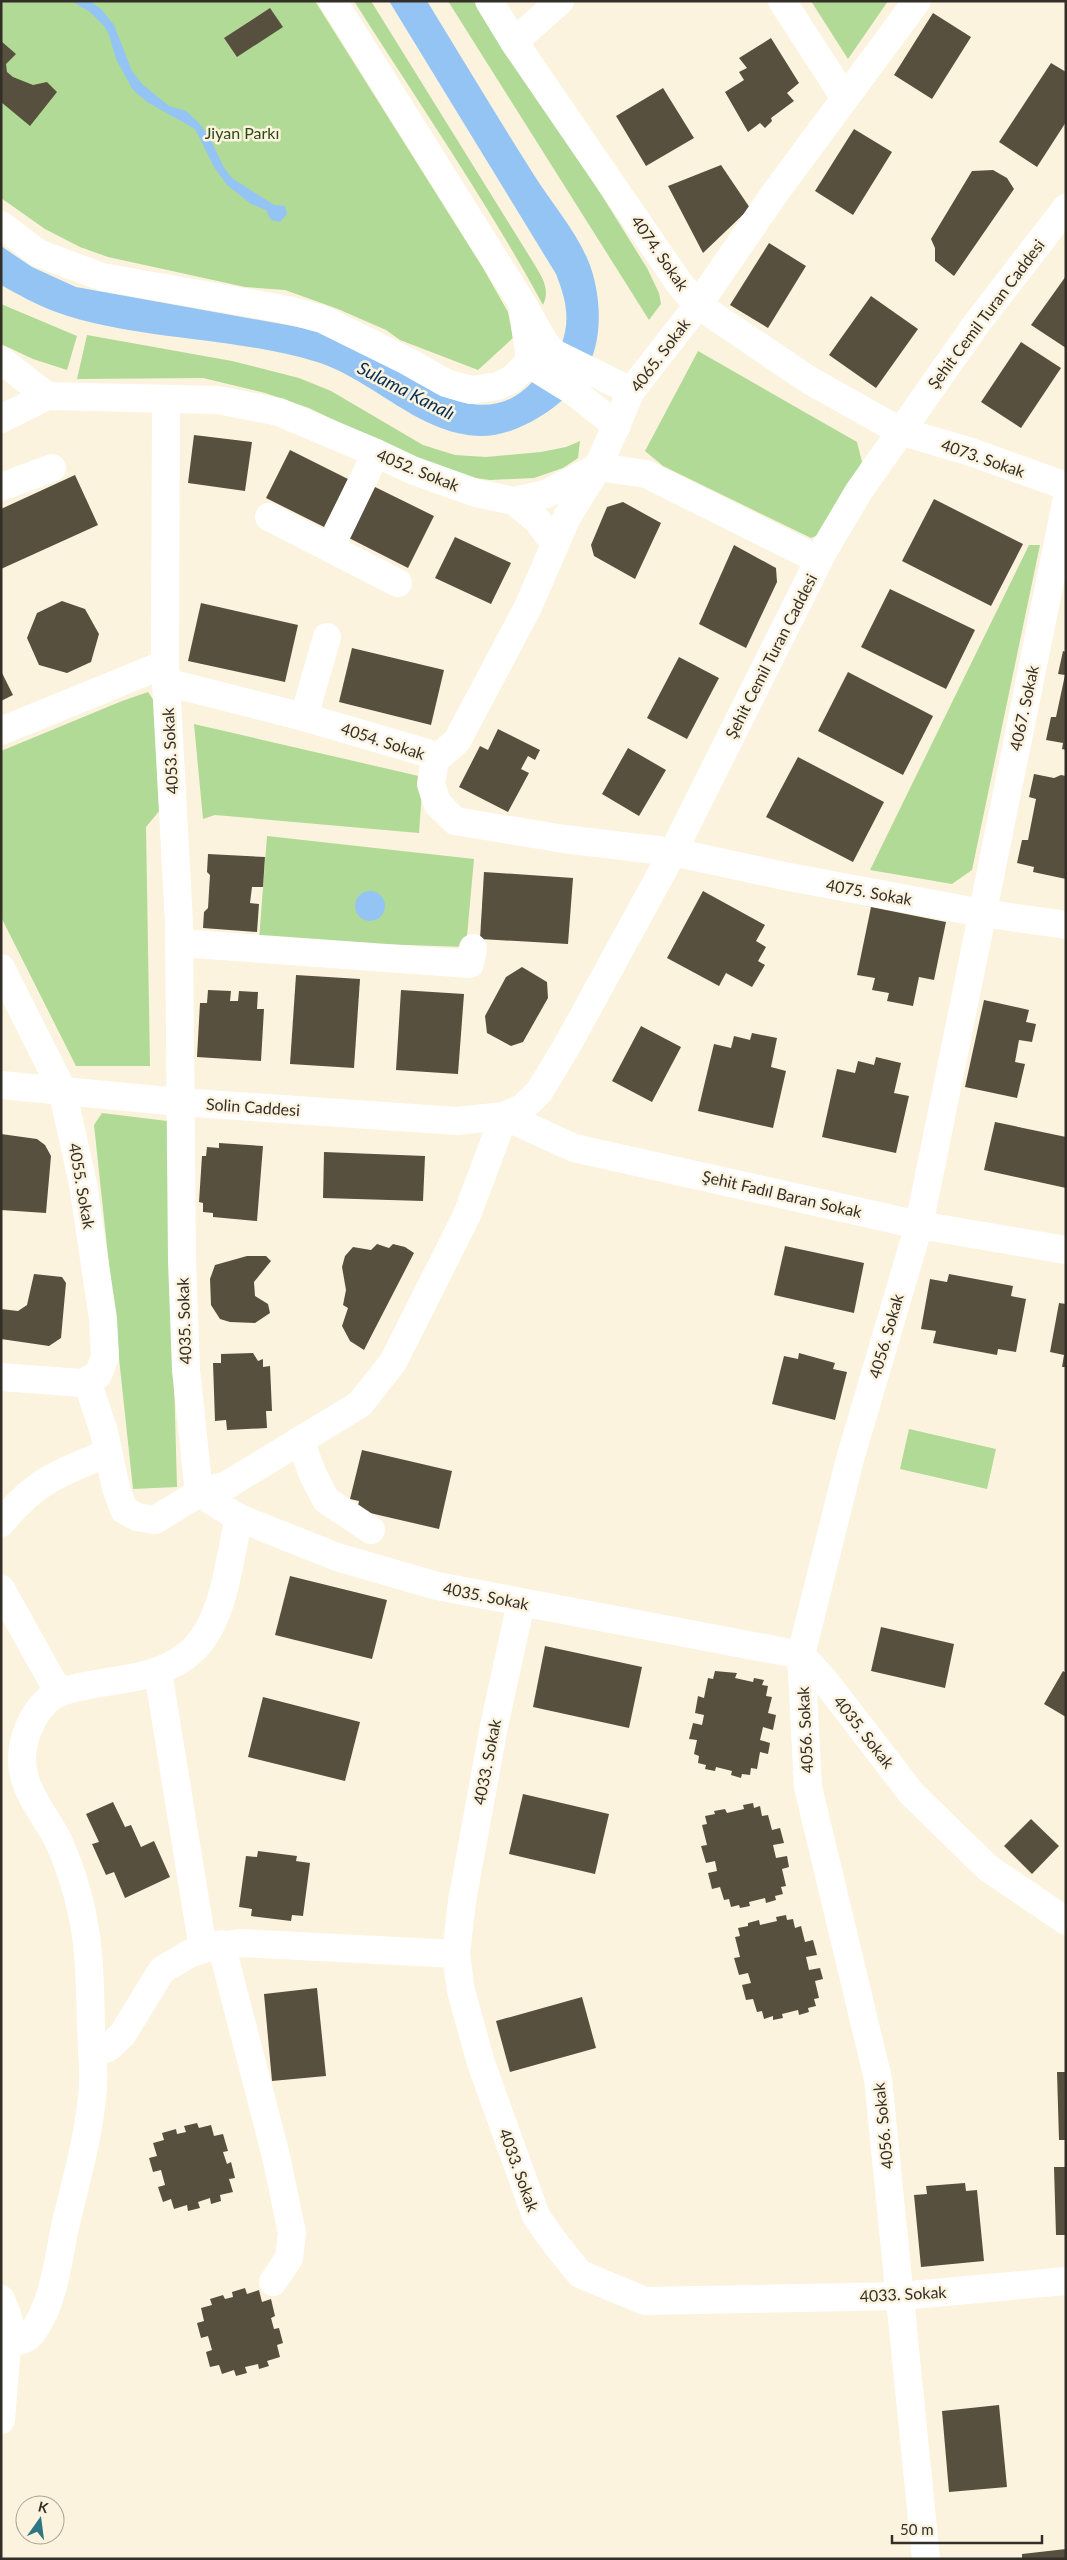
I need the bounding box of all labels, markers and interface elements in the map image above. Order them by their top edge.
park label: Jiyan Parkı [205,123,279,142]
street label: 4074. Sokak [628,212,694,294]
street label: Şehit Cemil Turan Caddesi [923,235,1048,392]
street label: 4065. Sokak [626,314,694,395]
water label: Sulama Kanalı [354,356,459,424]
street label: 4073. Sokak [939,434,1028,481]
street label: 4052. Sokak [374,444,463,495]
street label: Şehit Cemil Turan Caddesi [721,570,820,741]
street label: 4067. Sokak [1005,663,1042,752]
street label: 4053. Sokak [158,706,181,795]
street label: 4054. Sokak [339,718,428,763]
street label: 4075. Sokak [825,875,914,909]
street label: Solin Caddesi [205,1094,301,1119]
street label: 4055. Sokak [66,1141,100,1231]
street label: Şehit Fadıl Baran Sokak [701,1166,864,1221]
street label: 4035. Sokak [172,1276,195,1365]
street label: 4056. Sokak [864,1291,907,1380]
street label: 4035. Sokak [442,1578,531,1613]
street label: 4056. Sokak [793,1685,816,1774]
street label: 4035. Sokak [830,1692,899,1772]
street label: 4033. Sokak [469,1717,504,1806]
street label: 4056. Sokak [868,2081,896,2170]
street label: 4033. Sokak [496,2126,544,2215]
street label: 4033. Sokak [859,2282,948,2305]
north arrow [15,2495,65,2545]
text: K [37,2497,50,2516]
scale bar [892,2512,1042,2544]
text: 50 m [900,2520,934,2538]

